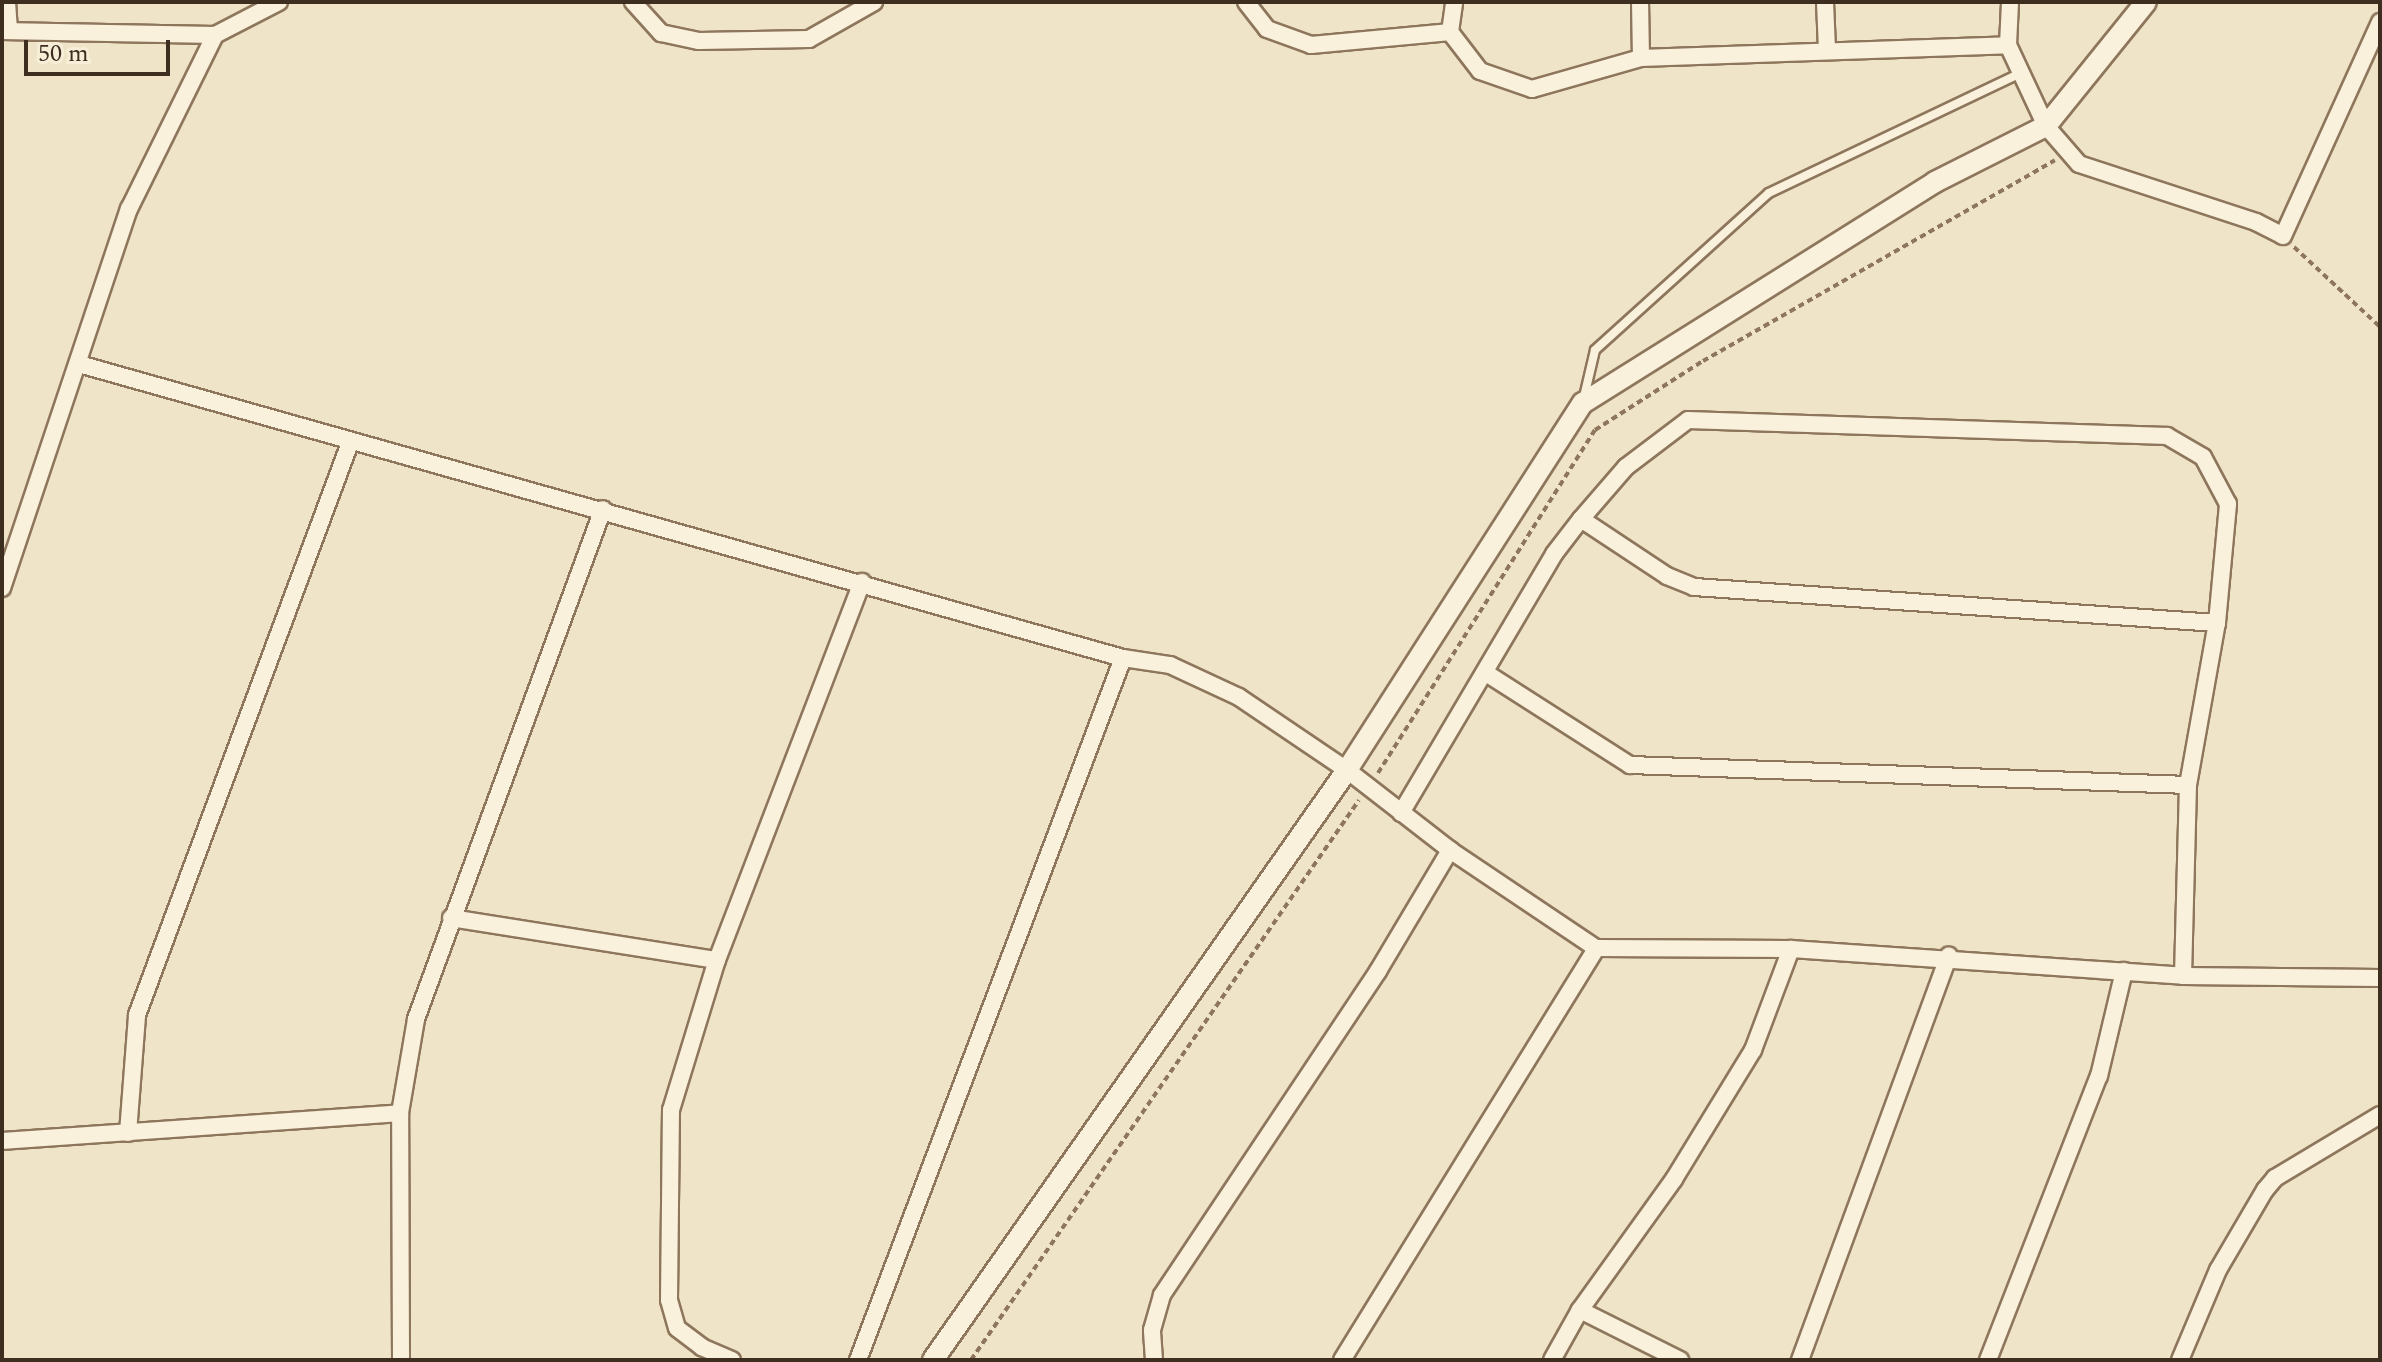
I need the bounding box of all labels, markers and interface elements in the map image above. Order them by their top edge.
scale bar [28,24,174,74]
text: 50 m [38,36,89,72]

